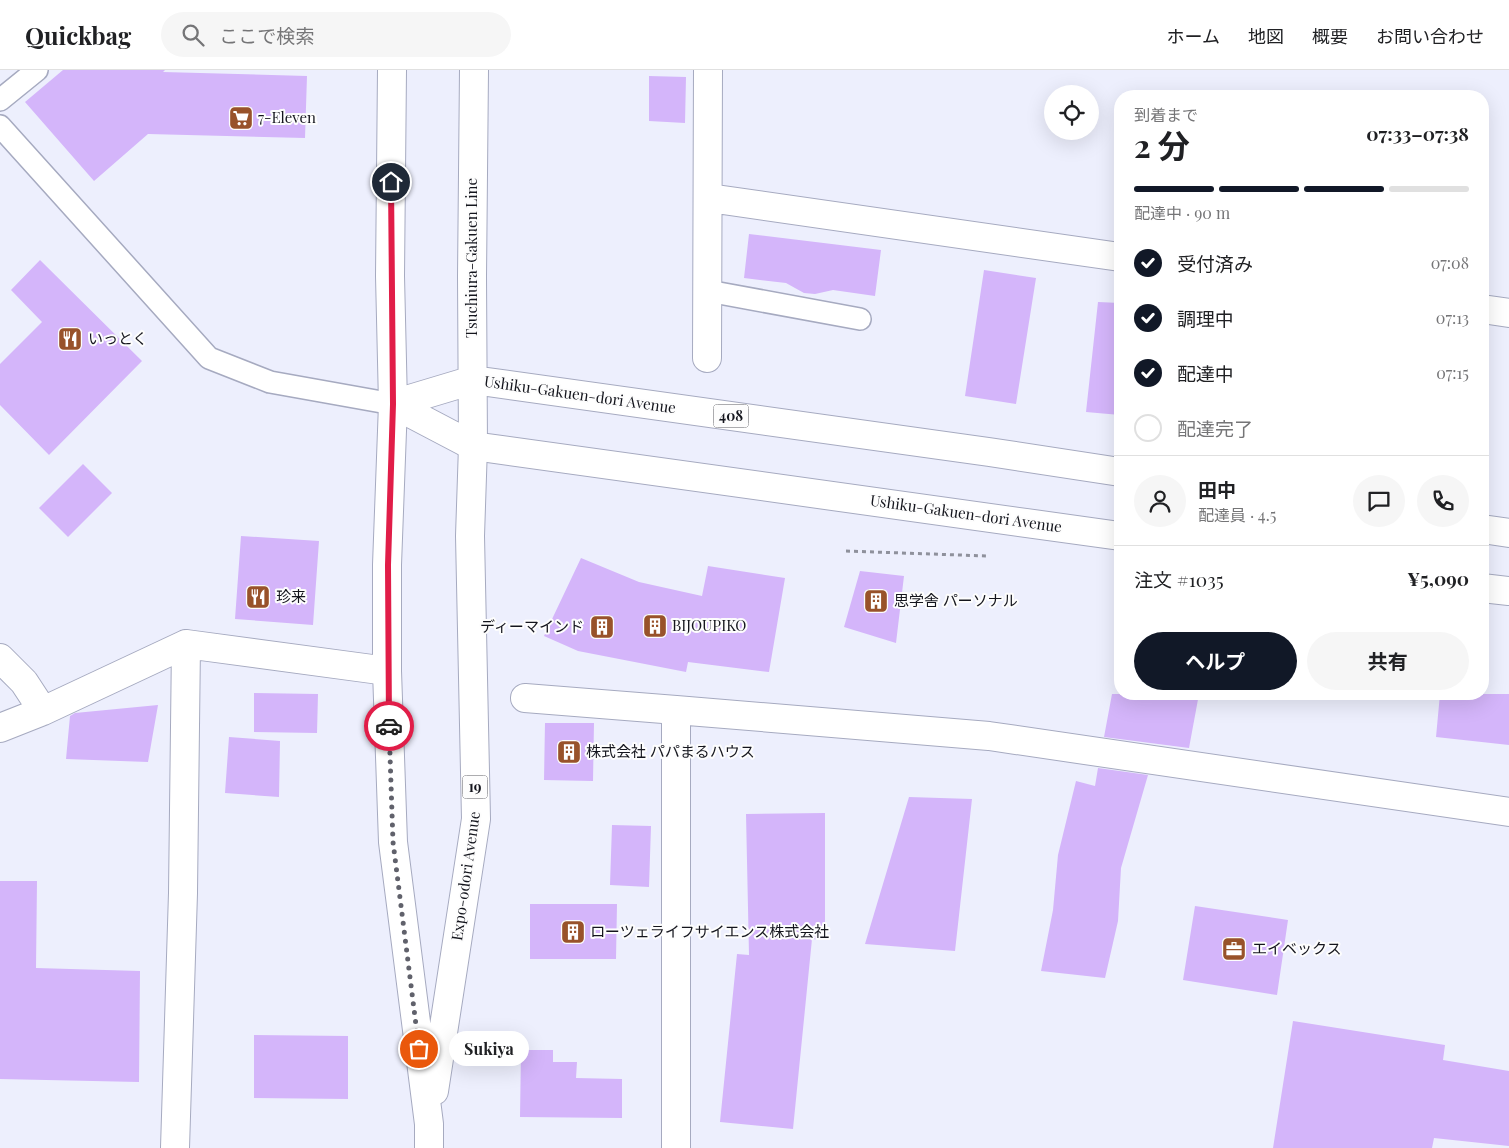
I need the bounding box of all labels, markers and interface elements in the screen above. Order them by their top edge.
search box [161,12,511,57]
text: Quickbag [25,19,131,51]
icon: search [179,21,207,49]
text: ここで検索 [219,22,314,48]
text: ホーム [1167,24,1220,48]
text: 地図 [1248,24,1284,48]
text: 概要 [1312,24,1348,48]
text: お問い合わせ [1376,24,1484,48]
map controls [1044,85,1099,140]
button: locate [1044,85,1099,140]
text: 到着まで [1134,104,1198,125]
supermarket icon: 7-Eleven [228,105,254,131]
place label: 7-Eleven [258,107,316,127]
text: 07:33–07:38 [1366,120,1469,146]
text: 2 分 [1134,123,1190,166]
pin [370,161,412,203]
icon: home [377,168,405,196]
street label: Tsuchiura-Gakuen Line [461,178,481,338]
text: 配達中 · 90 m [1134,202,1230,223]
icon: check [1134,249,1162,277]
text: 受付済み [1177,250,1253,276]
text: 07:08 [1431,252,1469,273]
icon: check [1134,304,1162,332]
text: 調理中 [1177,305,1234,331]
text: 07:13 [1436,307,1469,328]
restaurant icon: いっとく [57,326,83,352]
place label: いっとく [88,328,148,348]
icon: check [1134,359,1162,387]
text: 配達中 [1177,360,1234,386]
text: 07:15 [1436,362,1469,383]
street label: Ushiku-Gakuen-dori Avenue [483,371,677,417]
road number: 408 [714,404,748,428]
text: 配達完了 [1177,415,1253,441]
button: person [1134,475,1186,527]
button: chat [1353,475,1405,527]
button: phone [1417,475,1469,527]
text: 田中 [1198,476,1236,502]
street label: Ushiku-Gakuen-dori Avenue [869,490,1063,536]
text: 配達員 · 4.5 [1198,504,1276,525]
text: ¥5,090 [1407,565,1469,591]
text: 注文 #1035 [1134,566,1224,592]
restaurant icon: 珍来 [245,584,271,610]
place label: 珍来 [276,586,306,606]
building icon: 思学舎 パーソナル [863,588,889,614]
place label: 思学舎 パーソナル [894,590,1018,610]
building icon: BIJOUPIKO [642,613,668,639]
building icon: ディーマインド [589,614,615,640]
place label: BIJOUPIKO [672,615,746,635]
place label: ディーマインド [480,616,584,636]
button: ヘルプ [1134,632,1297,690]
button: 共有 [1307,632,1469,690]
courier [364,701,414,751]
icon: car [375,712,403,740]
building icon: 株式会社 パパまるハウス [556,739,582,765]
place label: 株式会社 パパまるハウス [586,741,755,761]
road number: 19 [462,776,488,799]
street label: Expo-odori Avenue [446,810,484,942]
building icon: ローツェライフサイエンス株式会社 [560,919,586,945]
place label: ローツェライフサイエンス株式会社 [590,921,829,941]
office icon: エイベックス [1221,936,1247,962]
place label: エイベックス [1252,938,1342,958]
pin [398,1028,440,1070]
callout: Sukiya [449,1032,529,1066]
icon: bag [405,1035,433,1063]
text: Sukiya [464,1038,514,1059]

